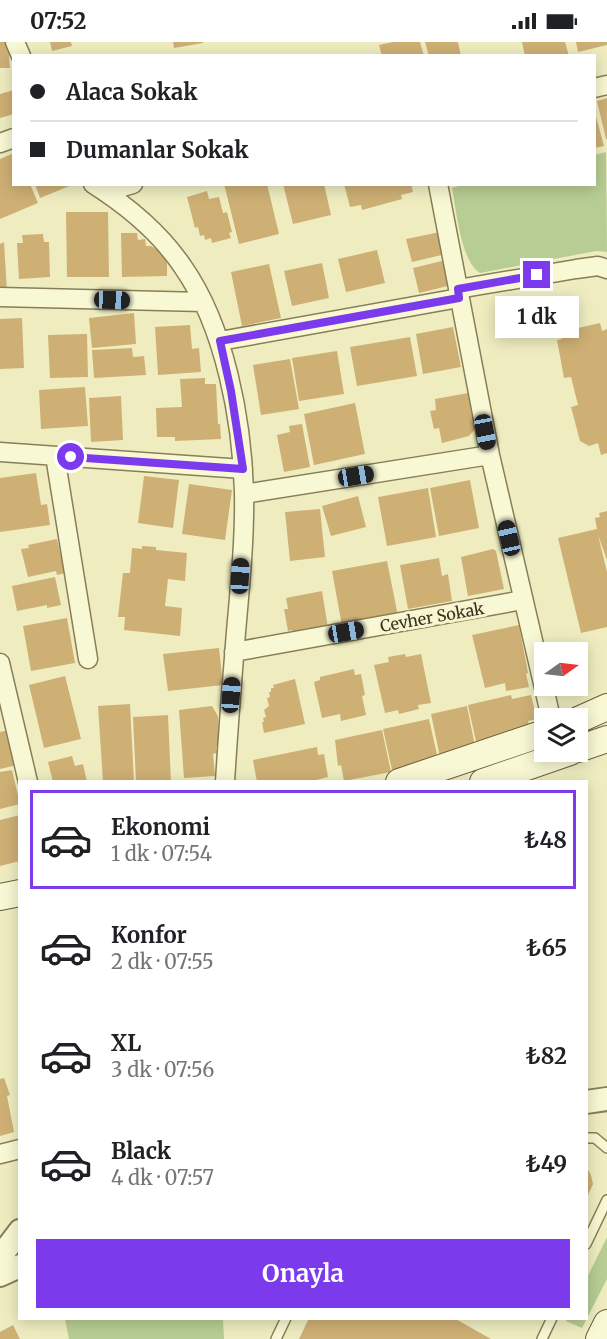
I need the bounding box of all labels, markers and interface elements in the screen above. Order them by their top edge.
text: 07:52 [30,7,86,35]
text: Alaca Sokak [66,78,197,106]
text: Dumanlar Sokak [66,136,249,164]
route end [523,261,550,288]
car [94,290,130,310]
callout: 1 dk [495,296,579,338]
text: 1 dk [517,304,557,329]
car [473,413,497,451]
route start [57,443,84,470]
car [337,464,375,488]
car [496,518,522,558]
car [230,558,250,594]
street label: Cevher Sokak [379,598,486,636]
car [327,620,365,644]
north arrow [534,642,588,696]
map controls [534,642,588,762]
car [221,676,241,714]
button: layers [534,708,588,762]
icon: car [39,813,93,867]
text: Ekonomi [111,813,210,841]
text: ₺48 [524,826,567,854]
text: 1 dk · 07:54 [111,841,212,866]
icon: car [39,921,93,975]
text: Konfor [111,921,187,949]
text: ₺65 [526,934,567,962]
text: 2 dk · 07:55 [111,949,214,974]
icon: car [39,1029,93,1083]
text: XL [111,1029,141,1057]
text: ₺82 [526,1042,567,1070]
text: 3 dk · 07:56 [111,1057,214,1082]
icon: car [39,1137,93,1191]
text: Black [111,1137,171,1165]
text: ₺49 [525,1150,567,1178]
text: 4 dk · 07:57 [111,1165,214,1190]
button: Onayla [36,1239,570,1308]

